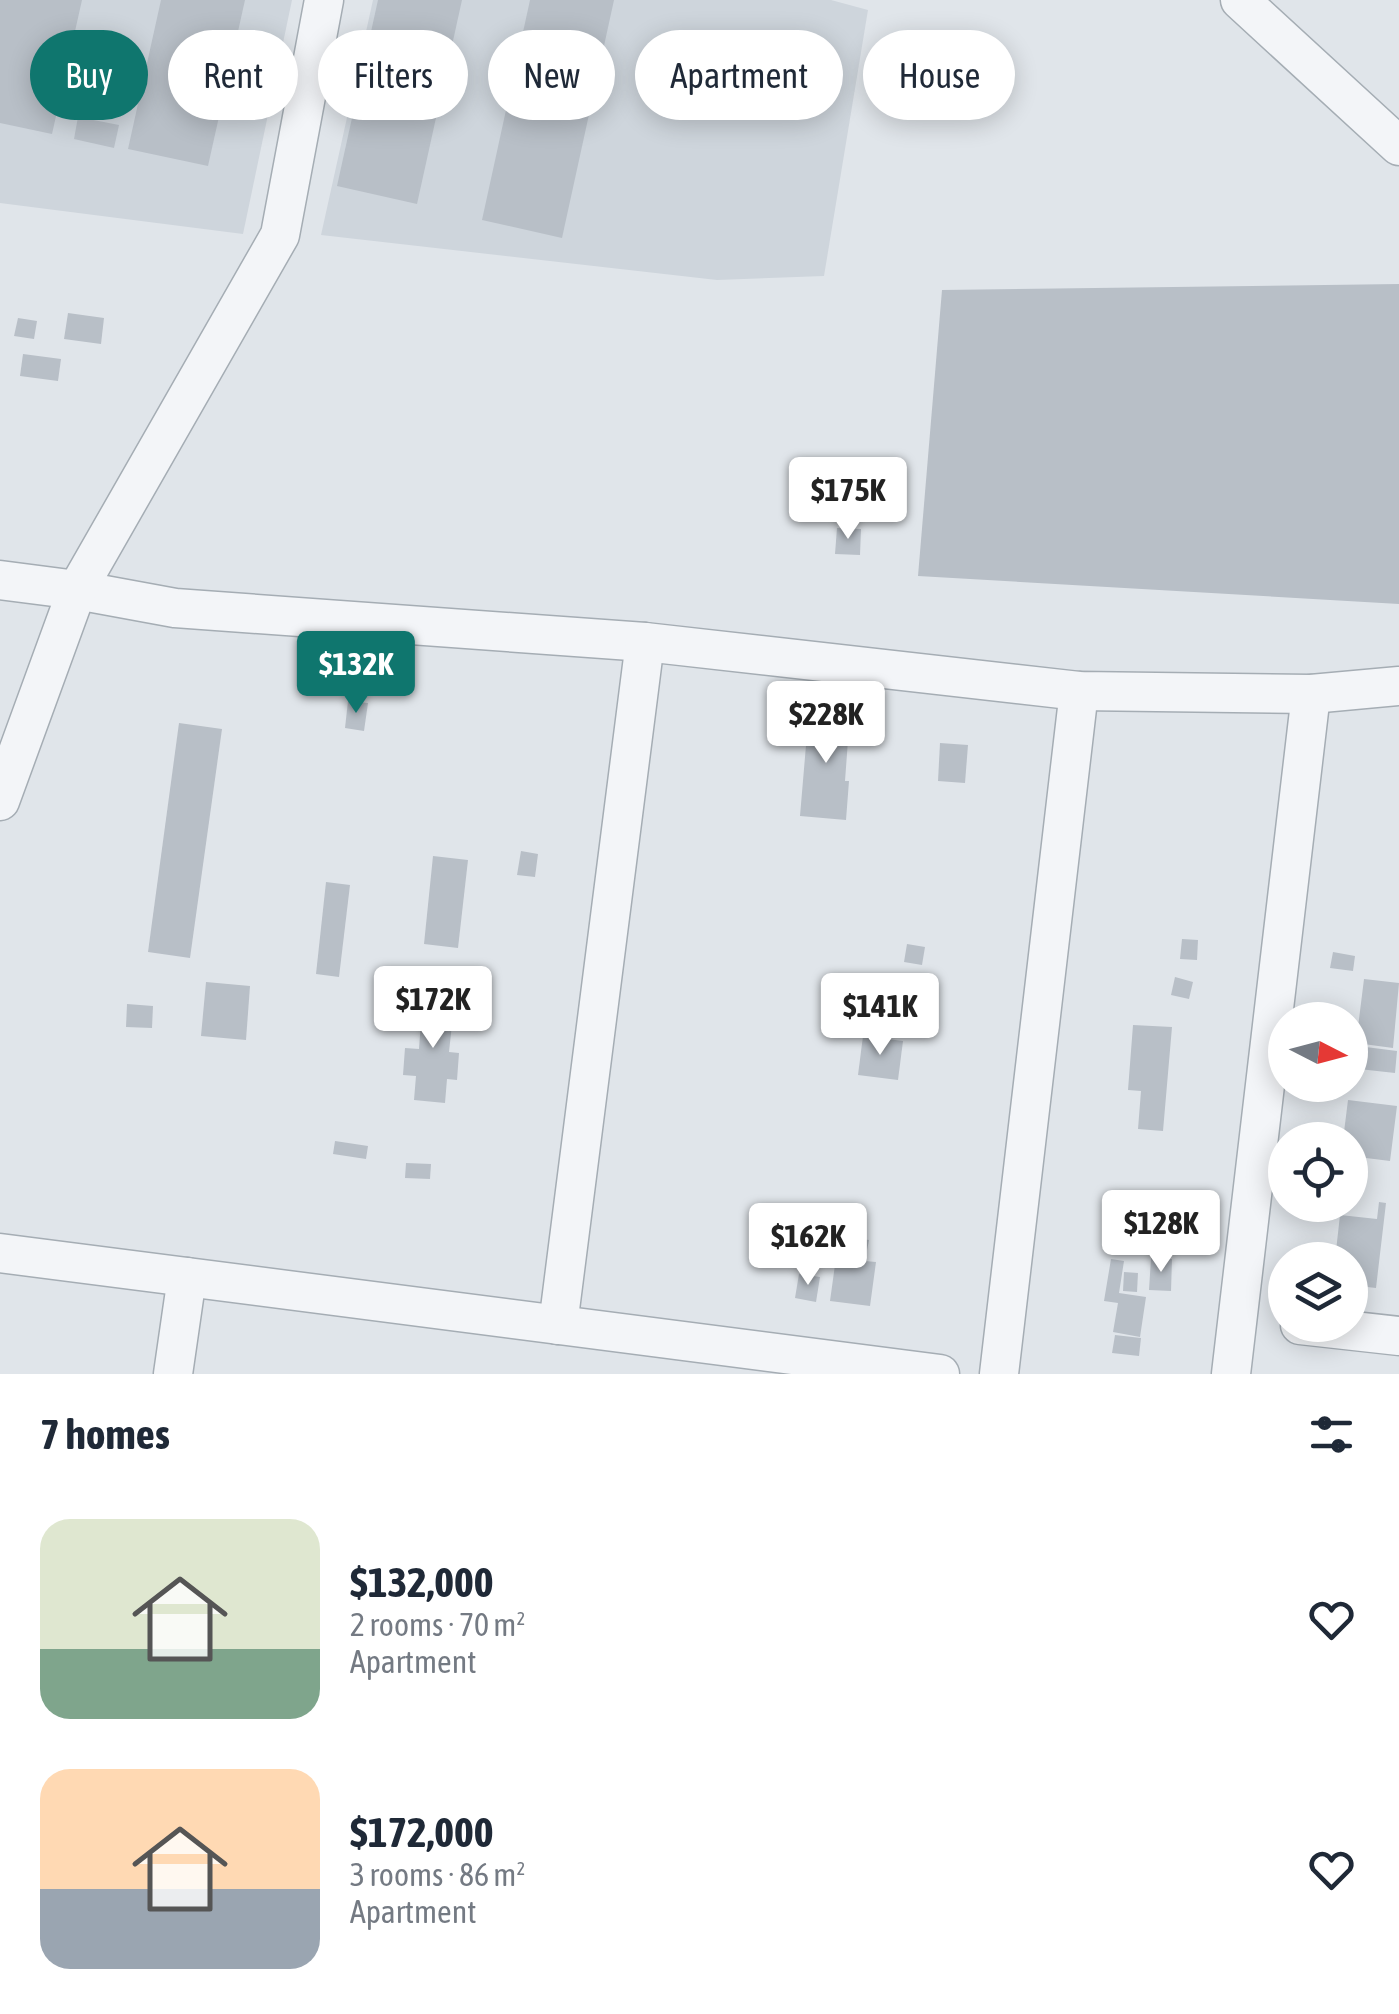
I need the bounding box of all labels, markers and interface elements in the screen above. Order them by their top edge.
chip: Buy [30,30,148,120]
chip: Rent [168,30,298,120]
chip: Filters [318,30,468,120]
chip: New [488,30,615,120]
chip: Apartment [635,30,843,120]
chip: House [863,30,1015,120]
pin: $175K [778,457,918,542]
text: $175K [811,471,885,508]
pin: $132K [286,631,426,716]
text: $132K [319,645,393,682]
pin: $228K [756,681,896,766]
text: $228K [789,695,863,732]
pin: $172K [363,966,503,1051]
pin: $141K [810,973,950,1058]
text: $172K [396,980,470,1017]
text: $141K [843,987,917,1024]
north arrow [1268,1002,1368,1102]
map controls [1268,1002,1368,1342]
button: locate [1268,1122,1368,1222]
pin: $128K [1091,1190,1231,1275]
pin: $162K [738,1203,878,1288]
text: $128K [1124,1204,1198,1241]
text: $162K [771,1217,845,1254]
button: layers [1268,1242,1368,1342]
icon: filters [1304,1407,1359,1462]
text: 7 homes [40,1410,170,1458]
text: $132,000 [350,1558,494,1606]
icon: home [120,1559,240,1679]
icon: heart [1304,1592,1359,1647]
text: 2 rooms · 70 m² [350,1606,525,1643]
text: Apartment [350,1643,476,1680]
text: $172,000 [350,1808,494,1856]
icon: home [120,1809,240,1929]
icon: heart [1304,1842,1359,1897]
text: 3 rooms · 86 m² [350,1856,525,1893]
text: Apartment [350,1893,476,1930]

